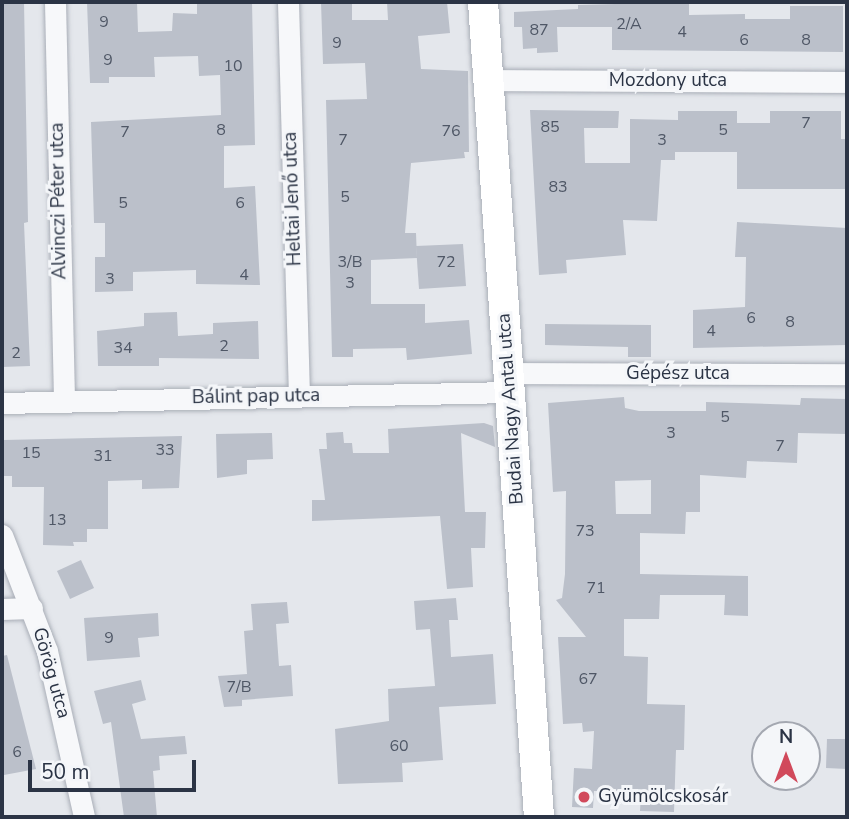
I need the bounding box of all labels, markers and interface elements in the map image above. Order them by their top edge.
house number: 9 [99,12,109,32]
house number: 2/A [616,14,642,34]
house number: 87 [529,20,549,40]
house number: 4 [677,22,687,42]
house number: 6 [739,30,749,50]
house number: 8 [801,30,811,50]
house number: 9 [332,33,342,53]
house number: 9 [103,50,113,70]
house number: 10 [223,56,243,76]
street label: Mozdony utca [609,70,727,92]
house number: 7 [801,113,811,133]
house number: 85 [540,117,560,137]
house number: 8 [216,120,226,140]
house number: 5 [718,120,728,140]
house number: 76 [441,121,461,141]
street label: Alvinczi Péter utca [46,122,72,280]
house number: 7 [120,122,130,142]
house number: 7 [338,130,348,150]
house number: 3 [657,130,667,150]
street label: Heltai Jenő utca [279,131,307,267]
house number: 83 [548,177,568,197]
house number: 5 [340,187,350,207]
house number: 5 [118,193,128,213]
house number: 6 [235,193,245,213]
house number: 3/B [338,252,362,272]
house number: 72 [436,252,456,272]
house number: 4 [239,265,249,285]
house number: 3 [105,269,115,289]
house number: 3 [345,273,355,293]
house number: 6 [746,308,756,328]
house number: 8 [785,312,795,332]
street label: Budai Nagy Antal utca [493,313,529,505]
house number: 4 [706,321,716,341]
house number: 2 [219,336,229,356]
house number: 34 [113,338,133,358]
house number: 2 [11,343,21,363]
street label: Gépész utca [626,363,730,385]
street label: Bálint pap utca [192,384,320,410]
house number: 5 [720,407,730,427]
house number: 3 [666,423,676,443]
house number: 7 [775,436,785,456]
house number: 33 [155,440,175,460]
house number: 15 [21,443,41,463]
house number: 31 [93,446,113,466]
house number: 13 [47,510,67,530]
house number: 73 [575,521,595,541]
house number: 71 [586,578,606,598]
street label: Görög utca [27,625,75,721]
house number: 9 [104,628,114,648]
house number: 67 [578,669,598,689]
house number: 7/B [227,677,251,697]
north arrow [751,721,821,791]
text: N [779,724,793,750]
house number: 60 [389,736,409,756]
house number: 6 [12,742,22,762]
scale bar [32,746,200,790]
text: 50 m [41,758,90,786]
place label: Gyümölcskosár [598,786,728,808]
marker: Gyümölcskosár [576,789,592,805]

